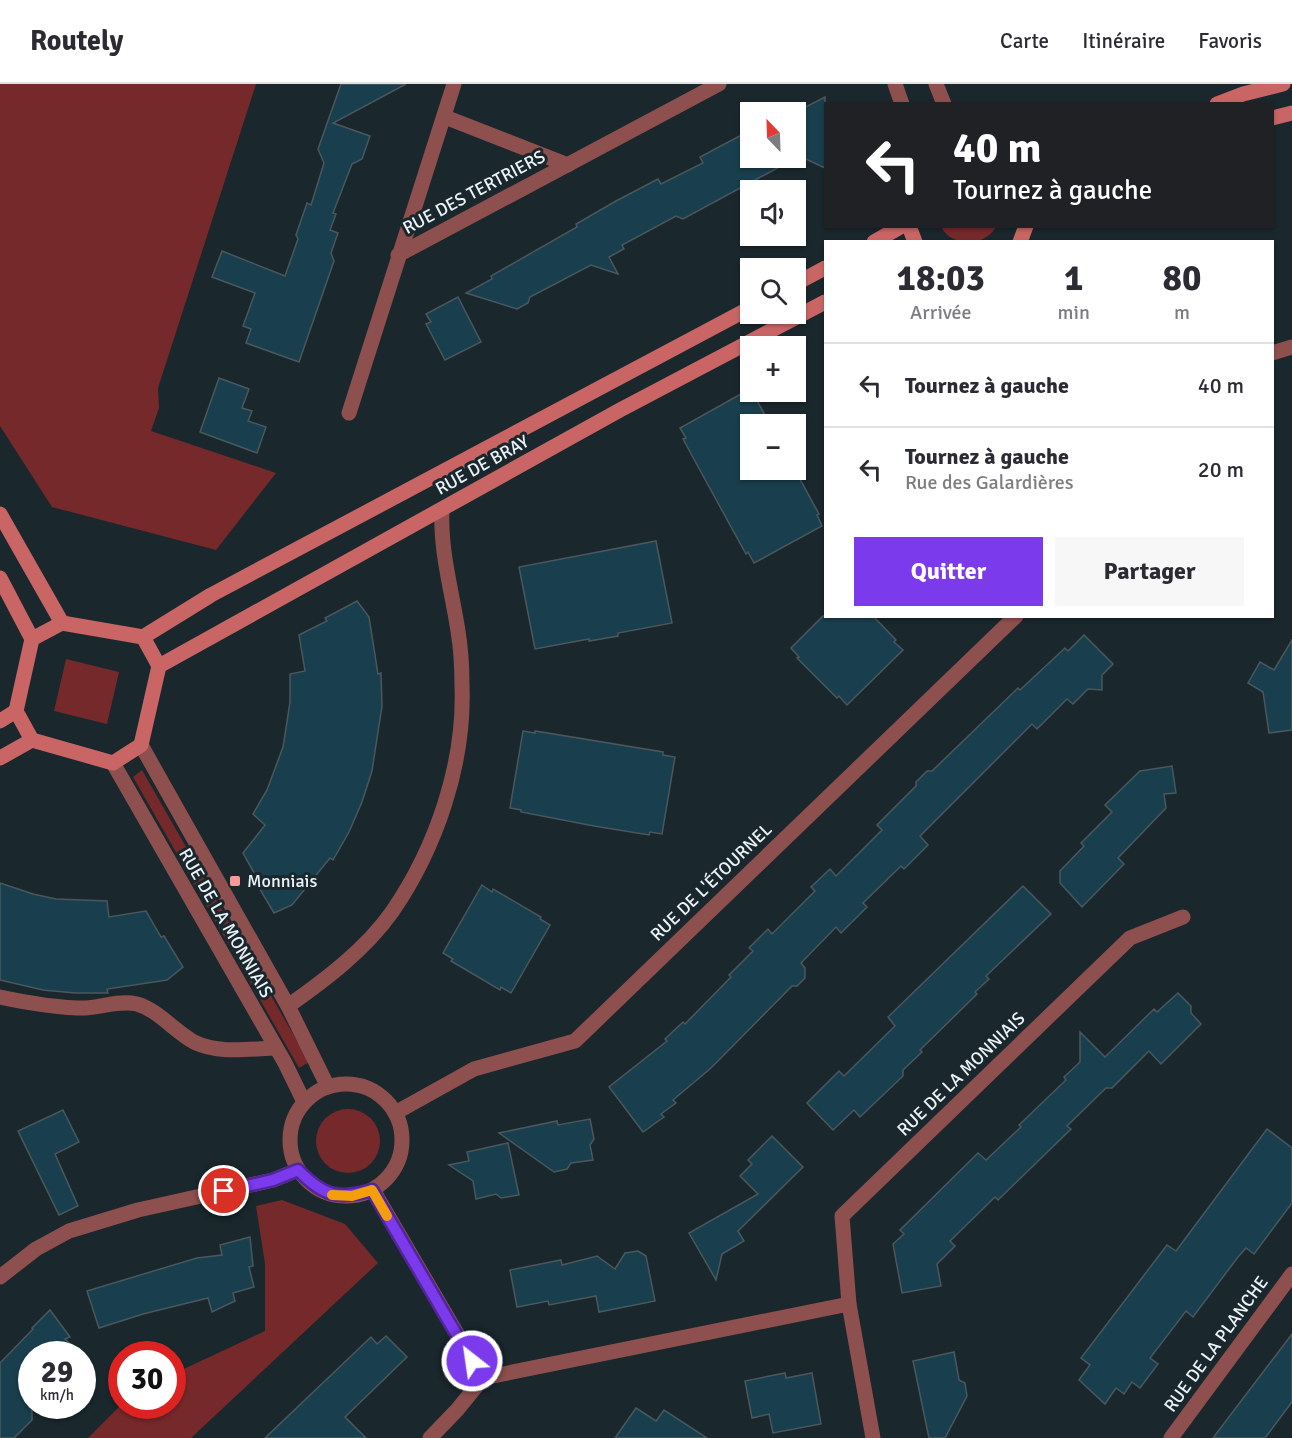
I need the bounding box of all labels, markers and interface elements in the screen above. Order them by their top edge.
text: Routely [30,24,123,58]
text: Carte [1000,28,1049,54]
text: Itinéraire [1082,28,1165,54]
text: Favoris [1198,28,1262,54]
north arrow [740,102,806,168]
map controls [740,102,806,480]
text: 40 m [953,123,1042,174]
icon: left [854,126,932,204]
street label: RUE DES TERTRIERS [399,145,549,239]
text: Tournez à gauche [953,174,1152,207]
button: sound [740,180,806,246]
text: 18:03 [897,256,985,301]
text: 1 [1064,256,1083,301]
text: 80 [1162,256,1201,301]
button: search [740,258,806,324]
text: Arrivée [910,300,971,325]
text: min [1058,300,1090,325]
text: m [1174,300,1190,325]
button: + [740,336,806,402]
icon: left [854,369,887,402]
text: Tournez à gauche [905,372,1069,399]
text: 40 m [1198,372,1244,399]
button: − [740,414,806,480]
street label: RUE DE BRAY [431,430,533,500]
text: Tournez à gauche [905,443,1069,470]
icon: left [854,453,887,486]
text: 20 m [1198,456,1244,483]
text: Rue des Galardières [905,470,1074,495]
button: Quitter [854,537,1043,606]
button: Partager [1055,537,1244,606]
street label: RUE DE L'ÉTOURNEL [646,818,776,946]
street label: RUE DE LA MONNIAIS [174,844,278,1002]
place label: Monniais [247,870,317,892]
marker: Monniais [228,874,242,888]
street label: RUE DE LA MONNIAIS [893,1007,1029,1141]
pin [198,1165,249,1216]
icon: arrive [207,1174,240,1207]
street label: RUE DE LA PLANCHE [1159,1272,1273,1416]
position arrow [440,1329,504,1393]
speed limit sign: 30 [108,1341,186,1419]
text: 29 [41,1354,73,1391]
text: km/h [40,1386,74,1404]

